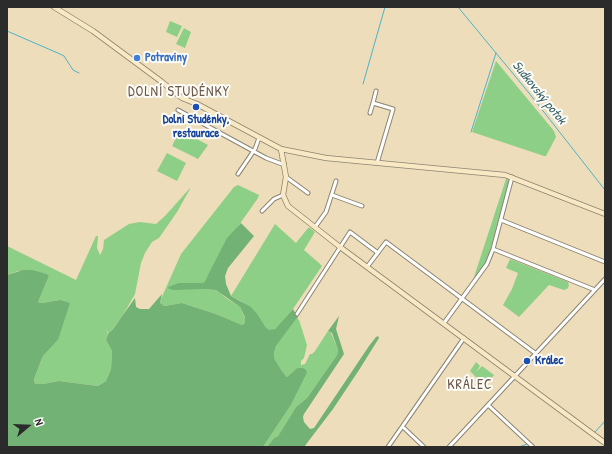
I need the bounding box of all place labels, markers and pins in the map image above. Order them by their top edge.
place label: Potraviny [145,51,187,65]
marker: Potraviny [132,53,142,63]
marker: Dolní Studénky, restaurace [191,102,201,112]
place label: Dolní Studénky, restaurace [163,113,229,141]
place label: Králec [535,354,563,368]
marker: Králec [522,356,532,366]

